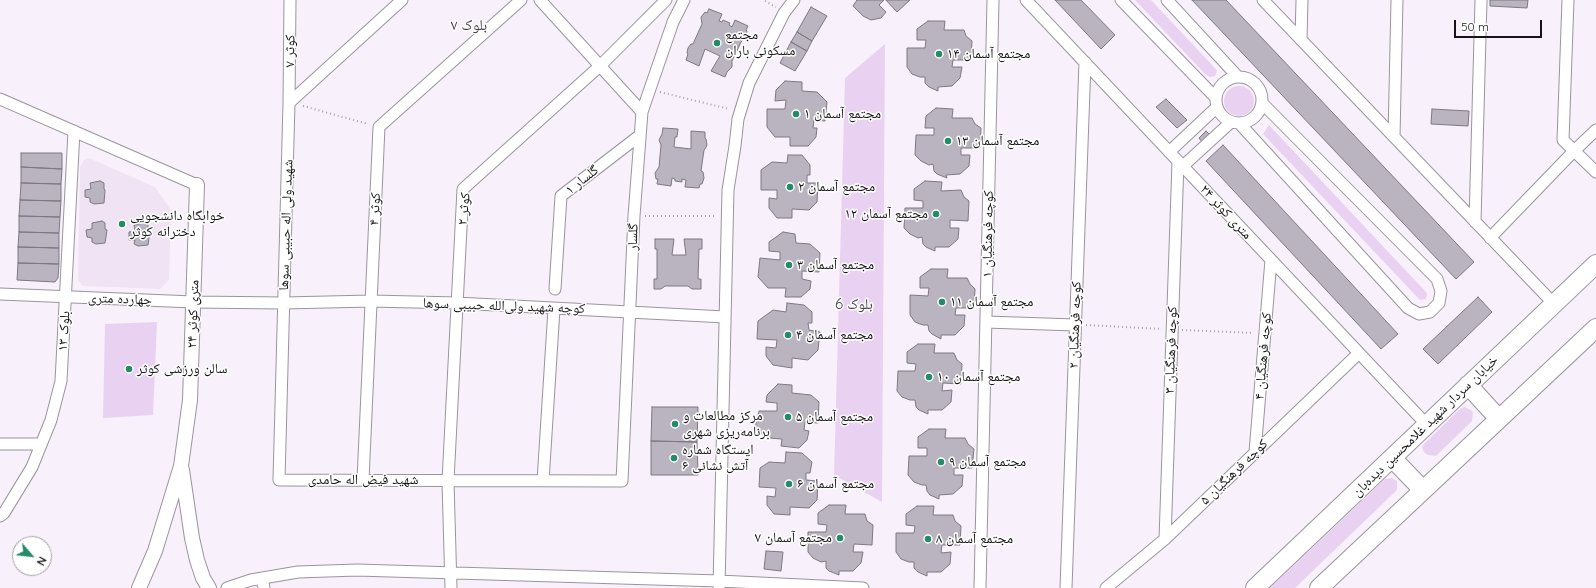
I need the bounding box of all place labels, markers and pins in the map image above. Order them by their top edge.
place label: مجتمع مسکونی باران [725,27,795,60]
marker: مجتمع مسکونی باران [712,38,722,48]
place label: مجتمع آسمان ۱۴ [947,46,1030,62]
marker: مجتمع آسمان ۱۴ [934,49,944,59]
place label: مجتمع آسمان ۱ [804,106,881,122]
marker: مجتمع آسمان ۱ [791,109,801,119]
place label: مجتمع آسمان ۱۳ [956,133,1039,149]
marker: مجتمع آسمان ۱۳ [943,136,953,146]
place label: مجتمع آسمان ۲ [798,179,875,195]
marker: مجتمع آسمان ۲ [785,182,795,192]
place label: مجتمع آسمان ۱۲ [845,206,928,222]
place label: خوابگاه دانشجویی دخترانه کوثر [130,208,225,240]
marker: مجتمع آسمان ۱۲ [931,209,941,219]
marker: خوابگاه دانشجویی دخترانه کوثر [117,219,127,229]
place label: مجتمع آسمان ۳ [797,257,874,273]
marker: مجتمع آسمان ۳ [784,260,794,270]
place label: مجتمع آسمان ۱۱ [950,294,1033,310]
marker: مجتمع آسمان ۱۱ [937,297,947,307]
place label: مجتمع آسمان ۴ [796,327,873,343]
marker: مجتمع آسمان ۴ [783,330,793,340]
place label: سالن ورزشی کوثر [137,361,228,377]
marker: سالن ورزشی کوثر [124,364,134,374]
place label: مجتمع آسمان ۱۰ [937,369,1020,385]
marker: مجتمع آسمان ۱۰ [924,372,934,382]
place label: مرکز مطالعات و برنامه‌ریزی شهری [683,408,770,440]
place label: مجتمع آسمان ۵ [796,409,873,425]
marker: مجتمع آسمان ۵ [783,412,793,422]
marker: مرکز مطالعات و برنامه‌ریزی شهری [670,419,680,429]
place label: ایستگاه شماره ۶ آتش نشانی [682,442,754,474]
marker: ایستگاه شماره ۶ آتش نشانی [669,453,679,463]
place label: مجتمع آسمان ۹ [949,454,1026,470]
marker: مجتمع آسمان ۹ [936,457,946,467]
place label: مجتمع آسمان ۶ [797,476,874,492]
marker: مجتمع آسمان ۶ [784,479,794,489]
place label: مجتمع آسمان ۷ [755,530,832,546]
place label: مجتمع آسمان ۸ [936,531,1013,547]
marker: مجتمع آسمان ۷ [835,533,845,543]
marker: مجتمع آسمان ۸ [923,534,933,544]

